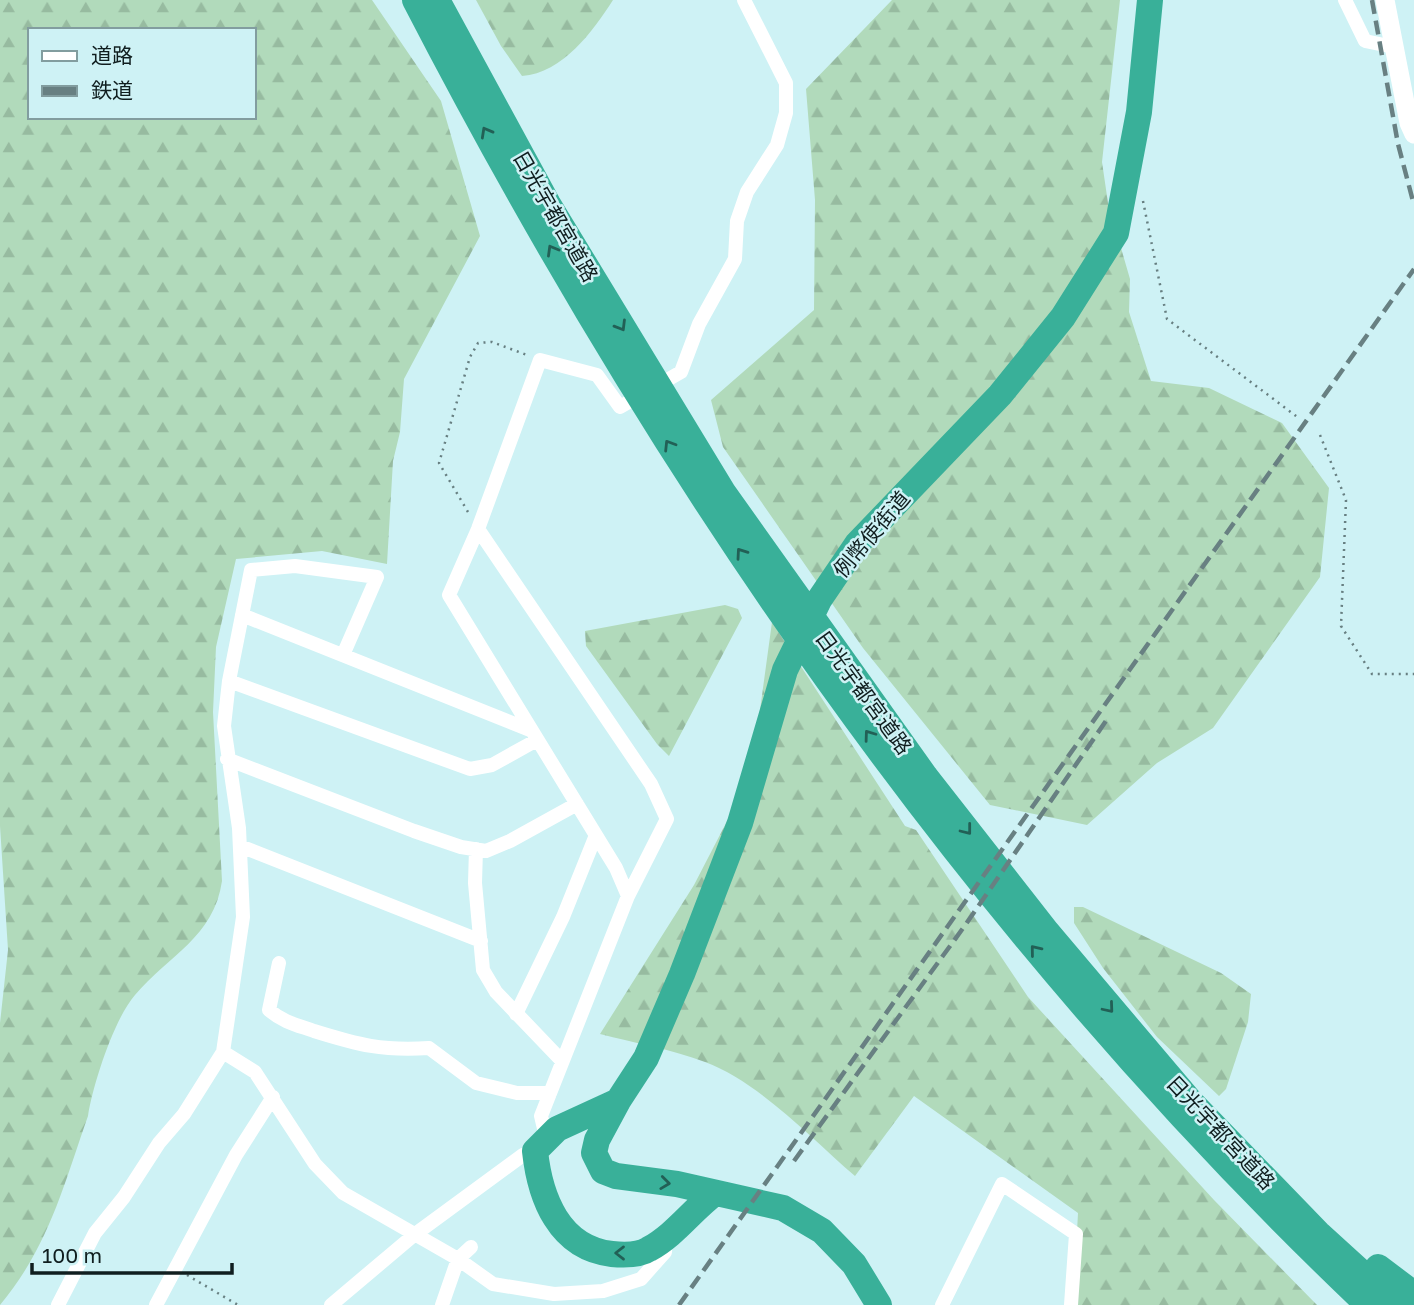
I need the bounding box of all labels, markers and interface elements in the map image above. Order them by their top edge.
legend [28,28,256,119]
text: 道路 [91,42,133,68]
text: 鉄道 [91,77,133,103]
one-way arrow [481,127,494,140]
street label: 日光宇都宮道路 [508,146,604,286]
one-way arrow [548,244,561,257]
one-way arrow [612,318,625,331]
one-way arrow [665,440,678,453]
street label: 例幣使街道 [827,485,915,583]
one-way arrow [736,548,749,561]
street label: 日光宇都宮道路 [810,625,918,759]
one-way arrow [864,730,877,742]
one-way arrow [958,822,971,835]
one-way arrow [1031,945,1043,958]
one-way arrow [1101,999,1113,1012]
street label: 日光宇都宮道路 [1161,1069,1281,1195]
one-way arrow [660,1175,671,1190]
scale bar [32,1232,231,1276]
text: 100 m [42,1242,102,1268]
one-way arrow [614,1245,625,1261]

